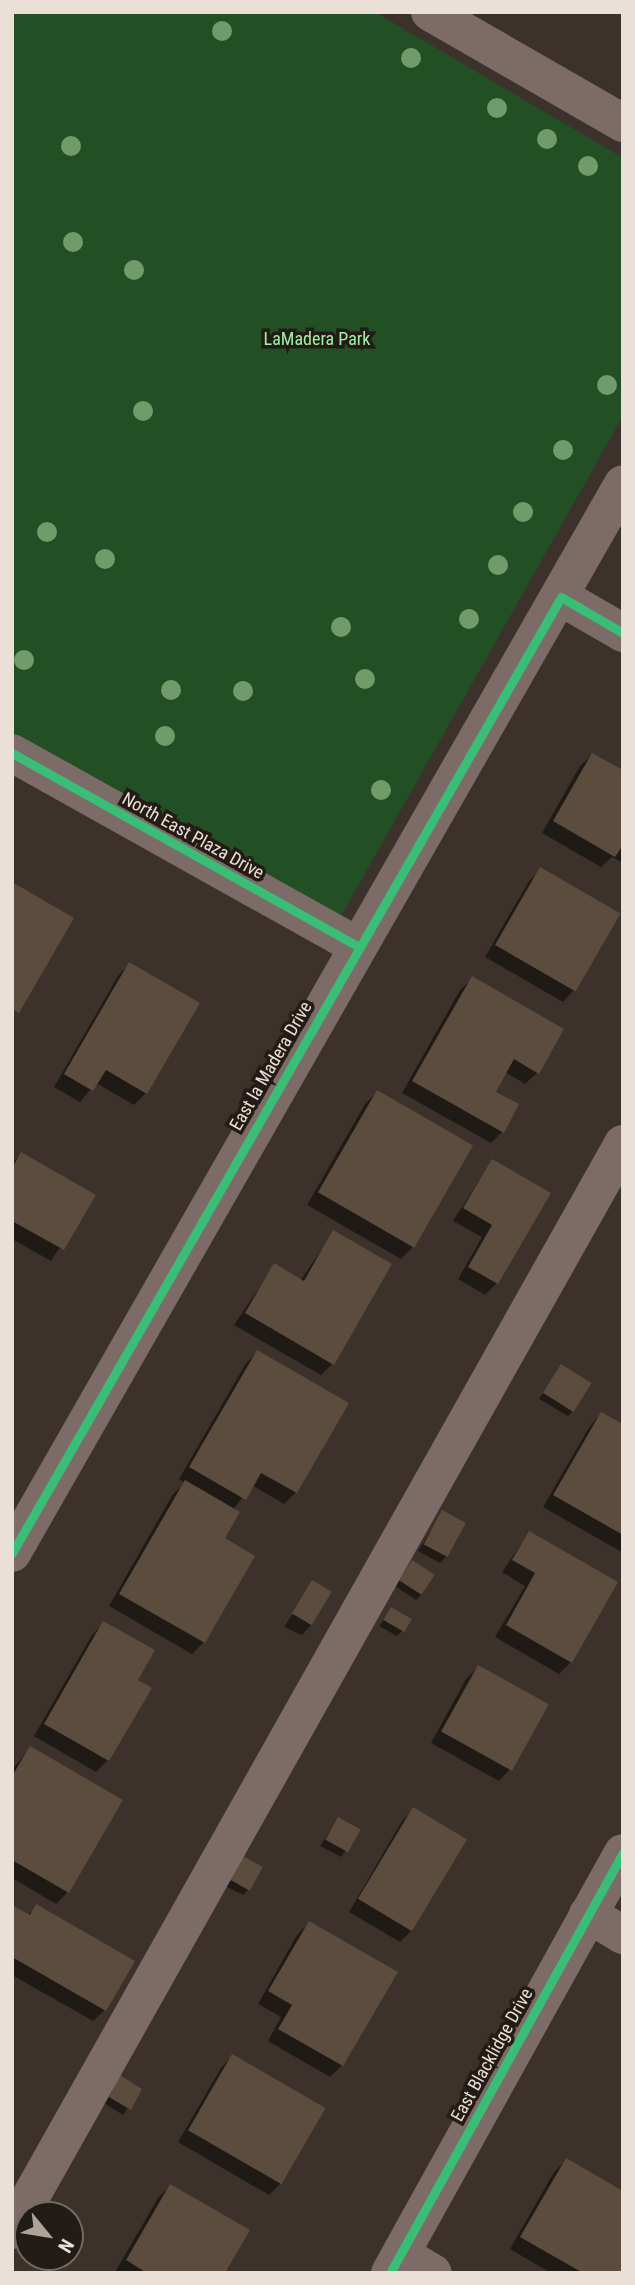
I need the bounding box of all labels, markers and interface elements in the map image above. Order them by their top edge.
park label: LaMadera Park [264,328,370,350]
street label: North East Plaza Drive [118,788,268,884]
street label: East la Madera Drive [225,998,317,1134]
street label: East Blacklidge Drive [446,1985,538,2125]
north arrow [14,2201,84,2271]
text: N [53,2235,79,2257]

